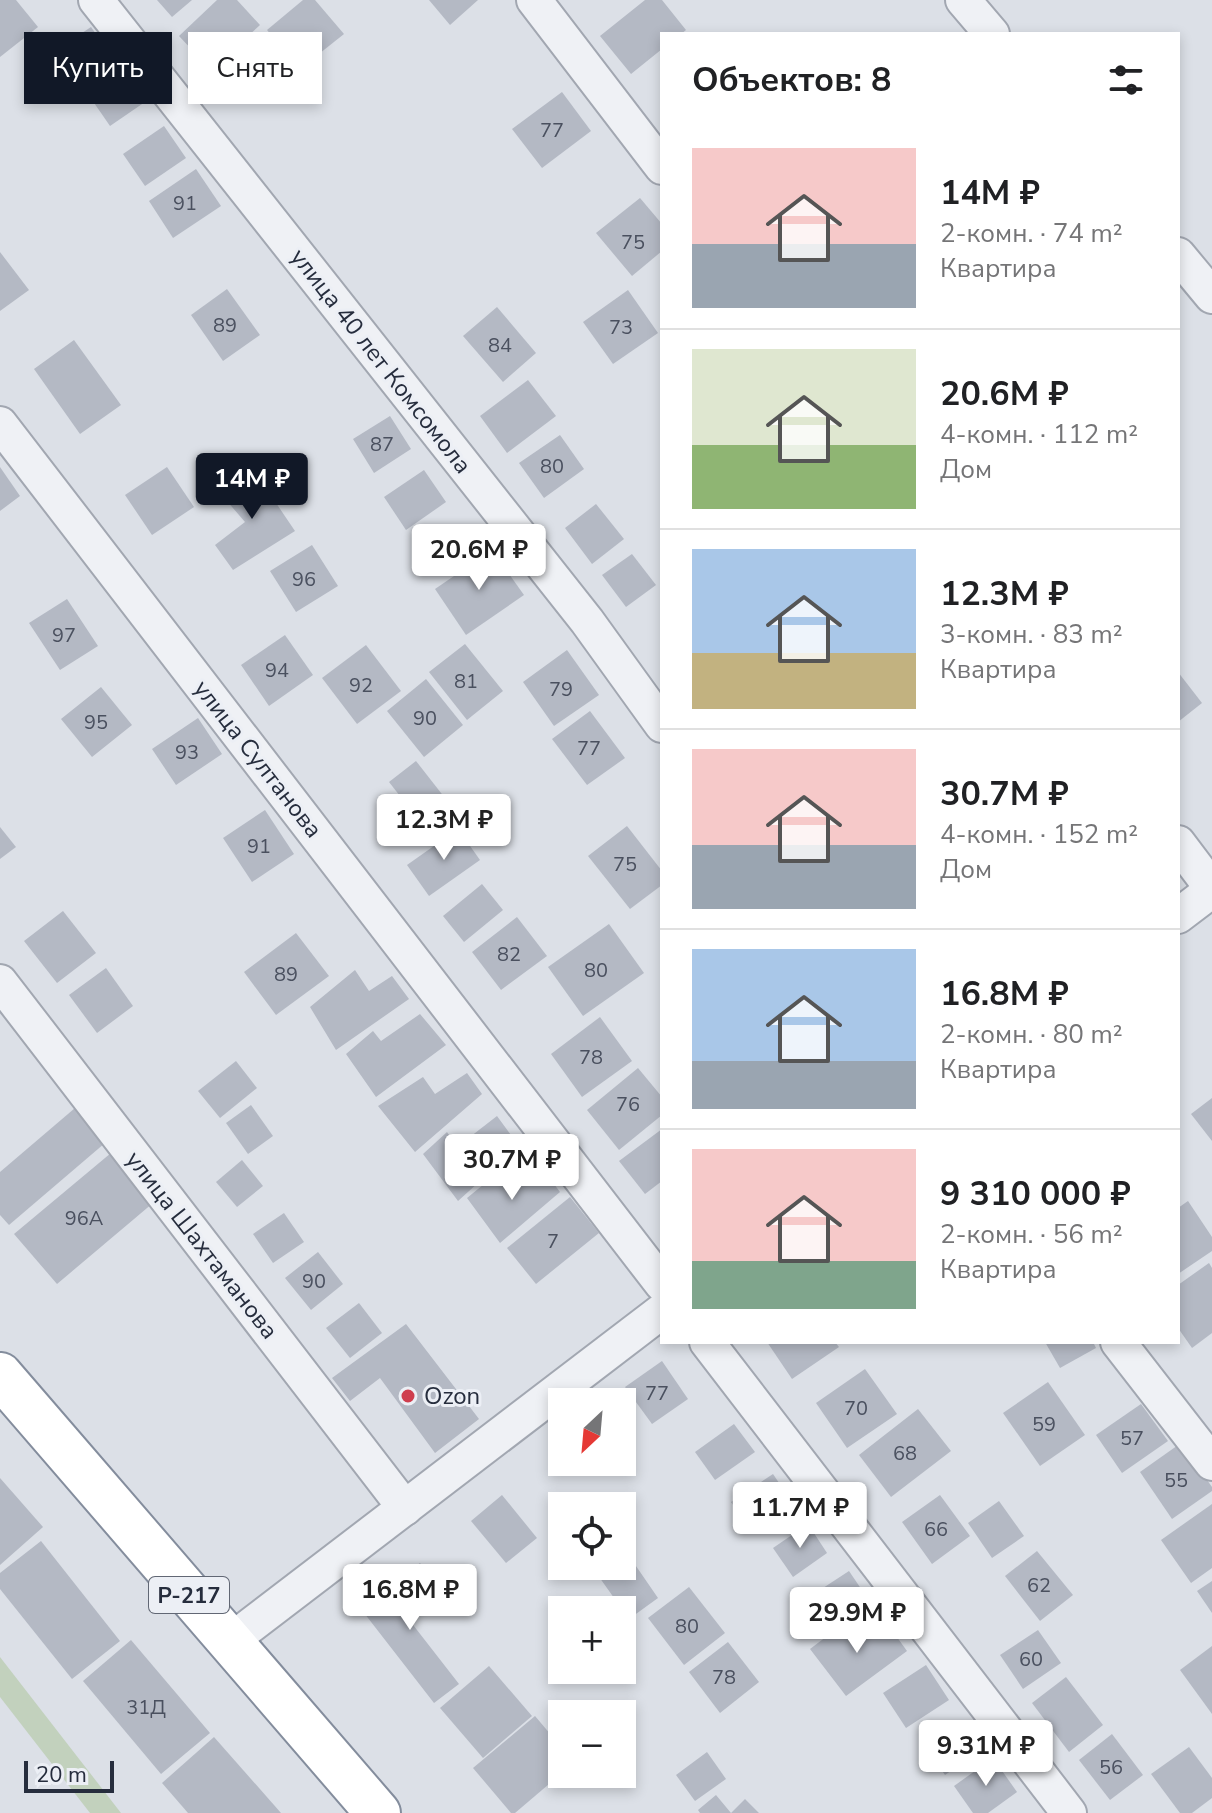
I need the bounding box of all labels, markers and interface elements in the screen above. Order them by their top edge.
chip: Купить [24,32,172,104]
chip: Снять [188,32,322,104]
text: Объектов: 8 [692,57,891,103]
icon: filters [1104,58,1148,102]
house number: 77 [540,117,564,144]
text: 14M ₽ [940,170,1040,216]
icon: home [756,180,852,276]
house number: 91 [173,190,197,217]
text: 2-комн. · 74 m² [940,216,1123,251]
house number: 75 [621,229,645,256]
street label: улица 40 лет Комсомола [283,242,479,480]
text: Квартира [940,251,1056,286]
house number: 89 [213,312,237,339]
house number: 73 [609,314,633,341]
house number: 84 [488,332,512,359]
text: 20.6M ₽ [940,371,1069,417]
icon: home [756,381,852,477]
text: 4-комн. · 112 m² [940,417,1138,452]
house number: 87 [370,431,394,458]
text: Дом [940,452,992,487]
pin: 14M ₽ [196,453,308,521]
house number: 80 [540,453,564,480]
text: 14M ₽ [214,461,290,496]
pin: 20.6M ₽ [405,524,553,592]
text: 20.6M ₽ [430,532,528,567]
house number: 96 [292,566,316,593]
text: 12.3M ₽ [940,571,1069,617]
icon: home [756,581,852,677]
text: 3-комн. · 83 m² [940,617,1123,652]
house number: 97 [52,622,76,649]
text: Квартира [940,652,1056,687]
house number: 94 [265,657,289,684]
house number: 81 [454,668,478,695]
house number: 92 [349,672,373,699]
street label: улица Султанова [186,674,330,844]
house number: 79 [549,676,573,703]
house number: 90 [413,705,437,732]
house number: 95 [84,709,108,736]
house number: 77 [577,735,601,762]
house number: 93 [175,739,199,766]
text: 30.7M ₽ [940,771,1069,817]
icon: home [756,781,852,877]
pin: 12.3M ₽ [370,794,518,862]
text: 12.3M ₽ [395,802,493,837]
text: 4-комн. · 152 m² [940,817,1138,852]
house number: 91 [247,833,271,860]
house number: 75 [613,851,637,878]
text: Дом [940,852,992,887]
house number: 82 [497,941,521,968]
house number: 80 [584,957,608,984]
house number: 89 [274,961,298,988]
text: 16.8M ₽ [940,971,1069,1017]
icon: home [756,981,852,1077]
text: 2-комн. · 80 m² [940,1017,1123,1052]
house number: 78 [579,1044,603,1071]
text: Квартира [940,1052,1056,1087]
house number: 76 [616,1091,640,1118]
pin: 30.7M ₽ [438,1134,586,1202]
text: 30.7M ₽ [463,1142,561,1177]
street label: улица Шахтаманова [119,1144,285,1346]
text: 9 310 000 ₽ [940,1171,1131,1217]
icon: home [756,1181,852,1277]
house number: 96А [65,1205,104,1232]
text: 2-комн. · 56 m² [940,1217,1123,1252]
house number: 7 [547,1228,559,1255]
text: Квартира [940,1252,1056,1287]
house number: 90 [302,1268,326,1295]
place label: Ozon [424,1380,480,1412]
house number: 77 [645,1380,669,1407]
marker: Ozon [399,1387,417,1405]
north arrow [548,1388,636,1476]
map controls [548,1388,636,1788]
house number: 70 [844,1395,868,1422]
house number: 59 [1032,1411,1056,1438]
house number: 57 [1120,1425,1144,1452]
house number: 68 [893,1440,917,1467]
house number: 55 [1164,1467,1188,1494]
pin: 11.7M ₽ [726,1482,874,1550]
text: 11.7M ₽ [751,1490,849,1525]
button: locate [548,1492,636,1580]
house number: 66 [924,1516,948,1543]
pin: 16.8M ₽ [336,1564,484,1632]
text: 16.8M ₽ [361,1572,459,1607]
house number: 62 [1027,1572,1051,1599]
road number: Р-217 [149,1577,229,1613]
pin: 29.9M ₽ [783,1587,931,1655]
text: 29.9M ₽ [808,1595,906,1630]
button: + [548,1596,636,1684]
house number: 80 [675,1613,699,1640]
house number: 60 [1019,1646,1043,1673]
house number: 78 [712,1664,736,1691]
house number: 31Д [126,1694,166,1721]
button: − [548,1700,636,1788]
pin: 9.31M ₽ [912,1720,1060,1788]
text: 9.31M ₽ [937,1728,1035,1763]
house number: 56 [1099,1754,1123,1781]
scale bar [24,1757,114,1793]
text: 20 m [36,1760,87,1790]

